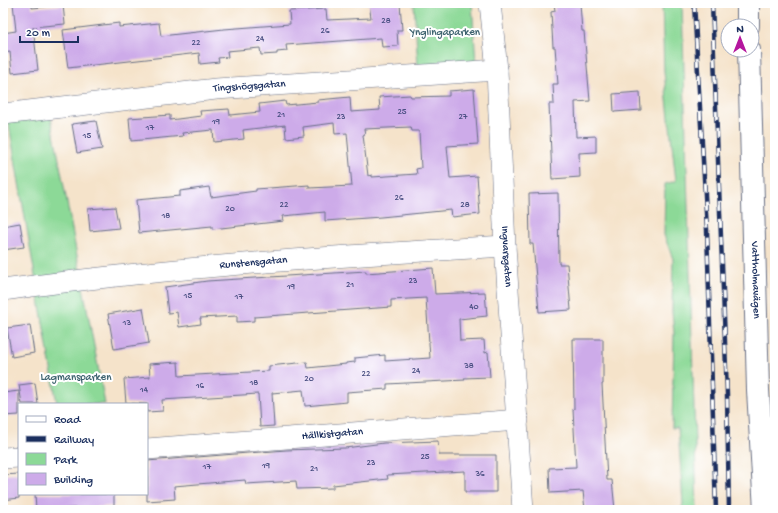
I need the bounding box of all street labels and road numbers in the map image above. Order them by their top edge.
street label: Tingshögsgatan [212,78,287,95]
street label: Ingvarsgatan [498,226,514,288]
street label: Vattholmavägen [748,240,762,320]
street label: Runstensgatan [219,254,289,272]
street label: Hällkistgatan [301,426,364,443]

